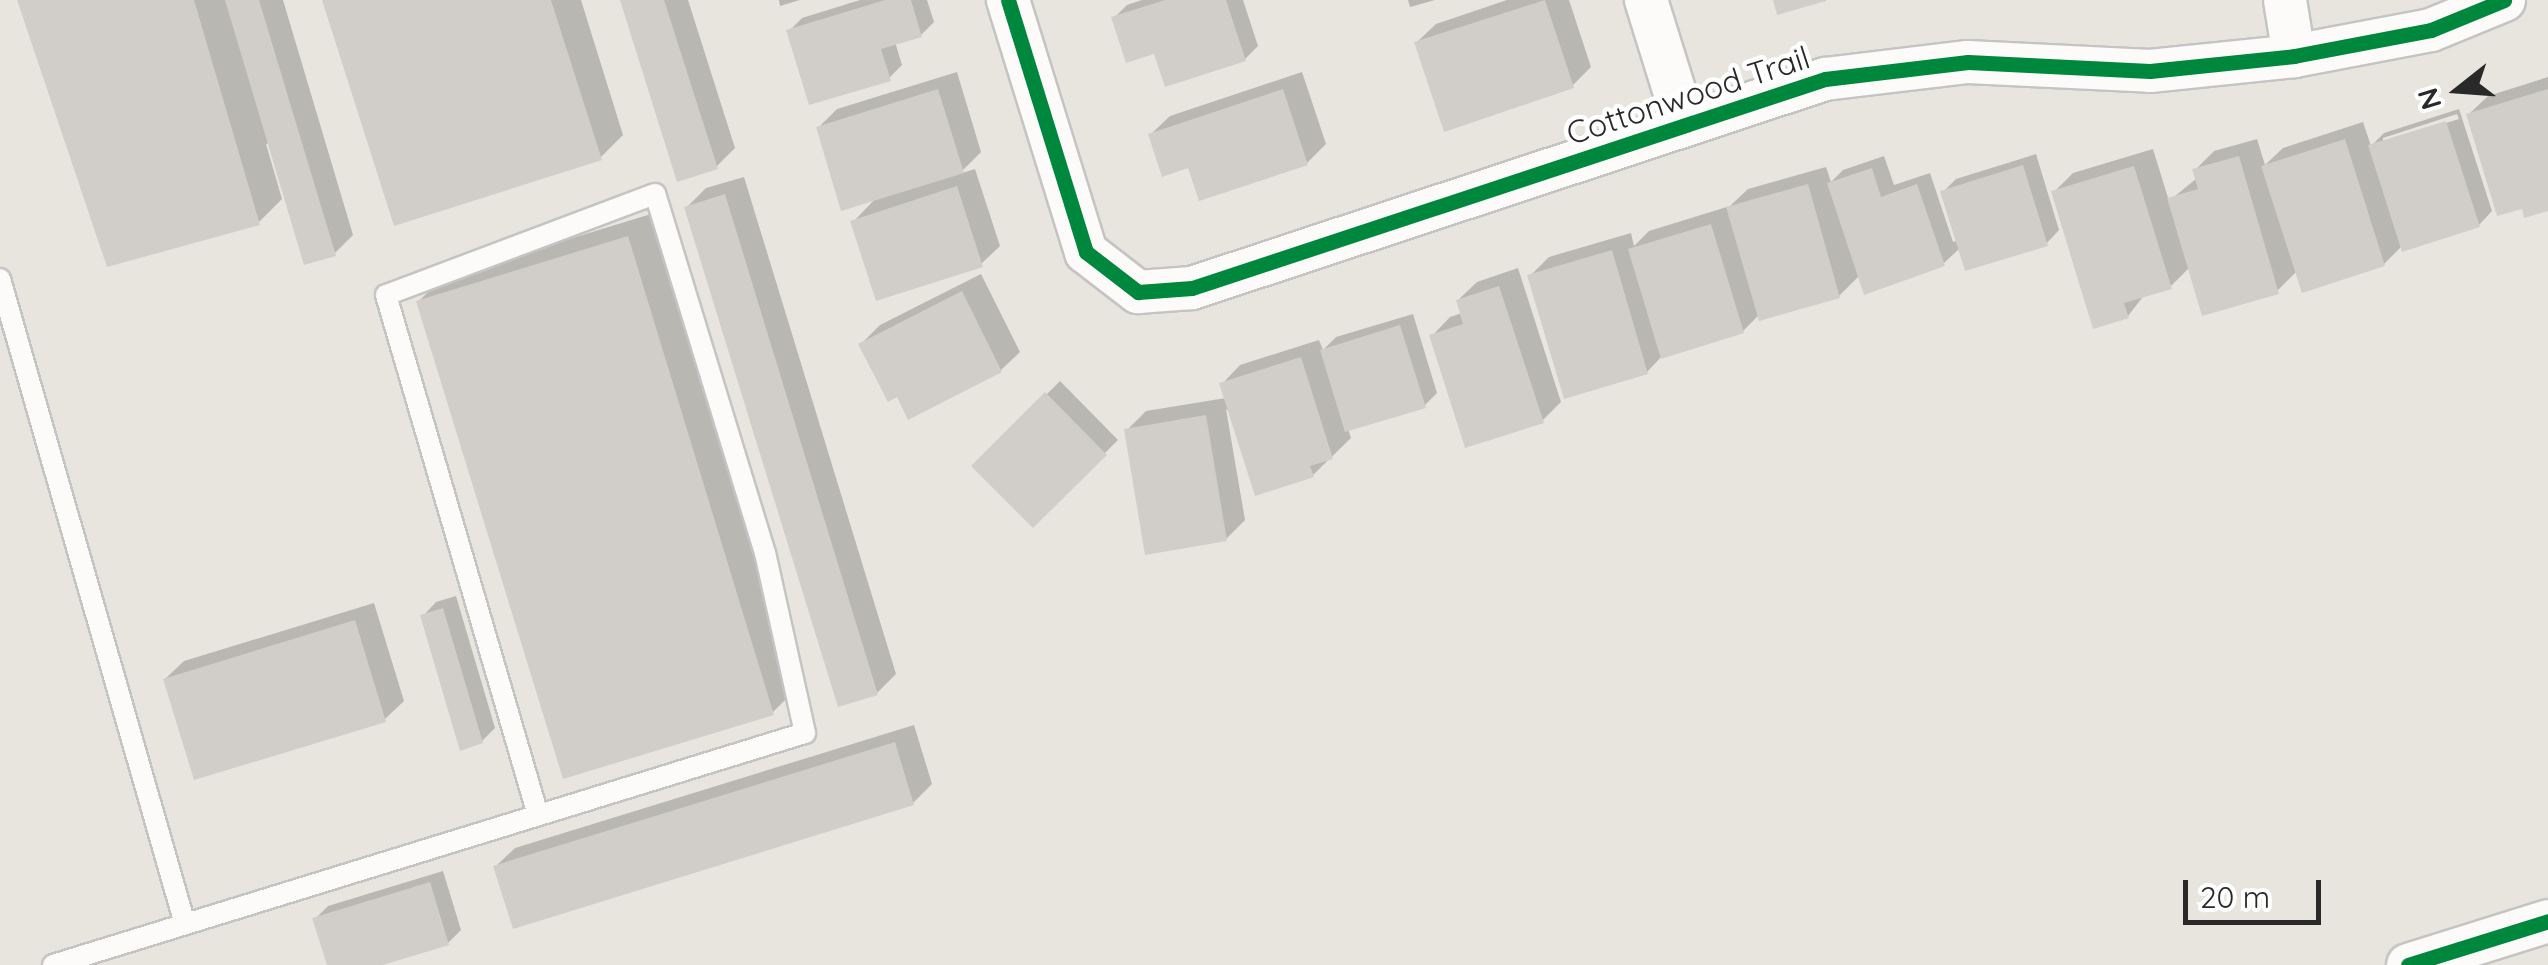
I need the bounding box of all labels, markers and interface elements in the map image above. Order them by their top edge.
street label: Cottonwood Trail [1562,38,1814,152]
north arrow [2408,40,2508,140]
text: N [2409,84,2449,114]
scale bar [2188,860,2326,922]
text: 20 m [2200,878,2270,916]

